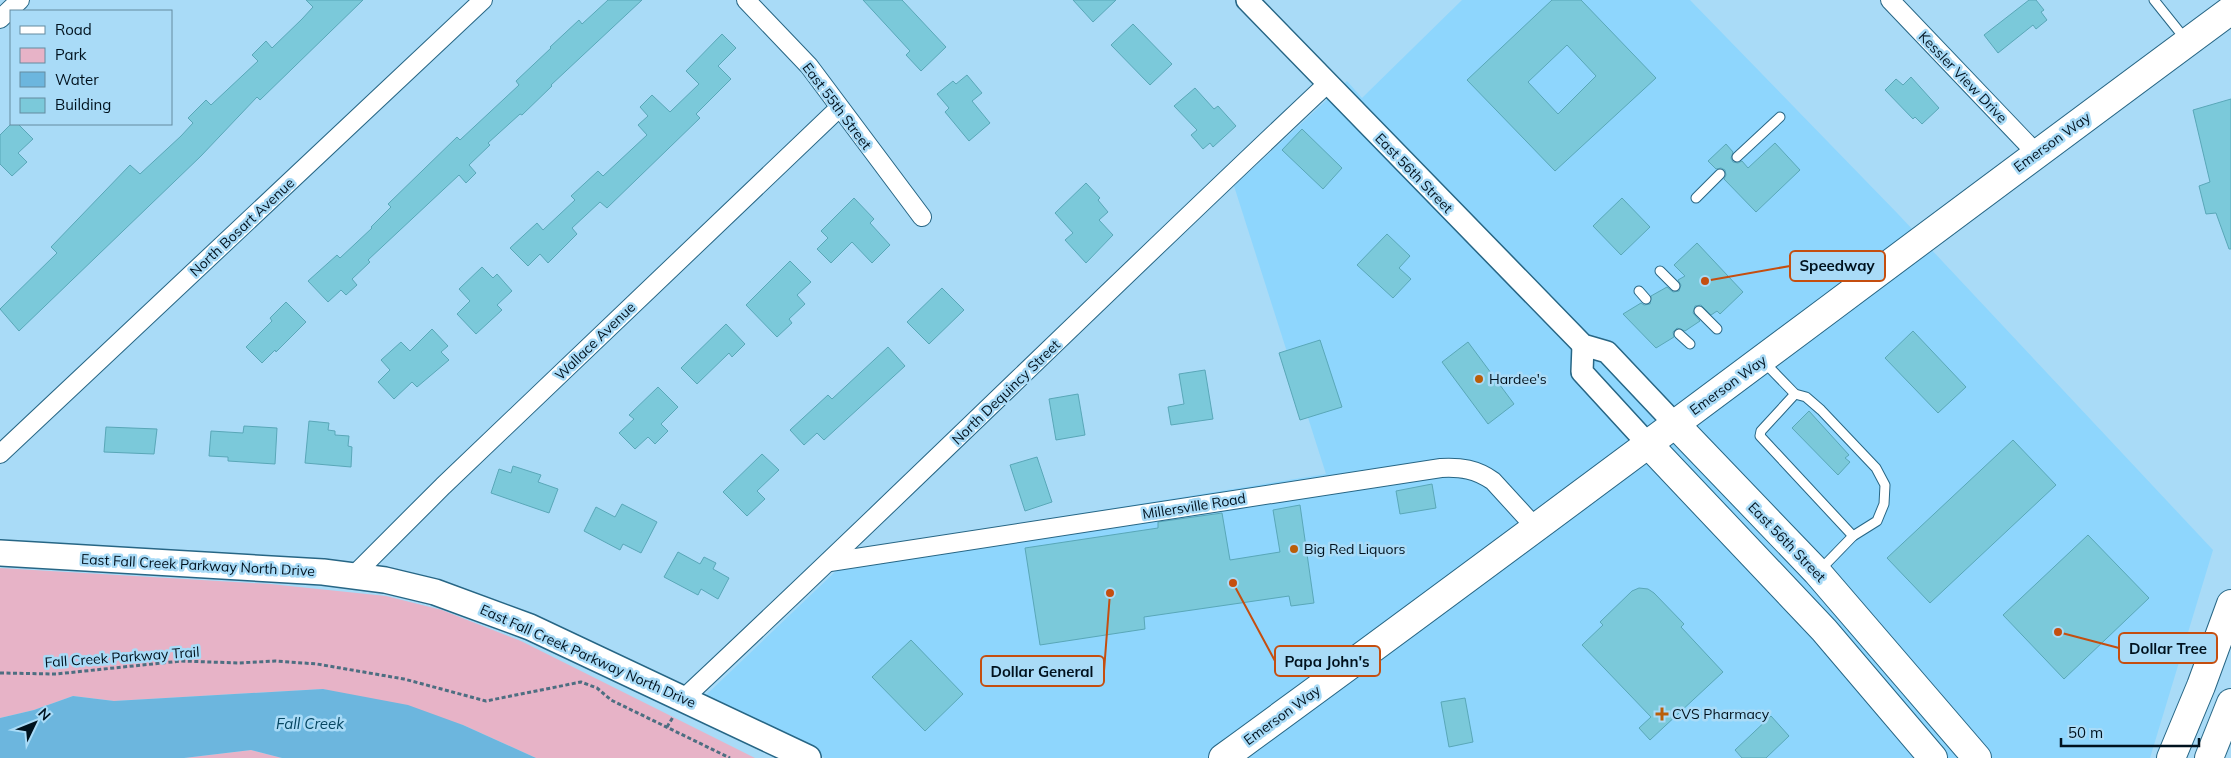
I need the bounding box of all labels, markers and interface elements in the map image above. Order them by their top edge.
legend [10,10,172,125]
text: Road [55,20,92,39]
street label: Kessler View Drive [1915,28,2011,126]
text: Park [55,45,87,64]
street label: East 55th Street [798,59,876,153]
text: Water [55,70,99,89]
text: Building [55,95,111,114]
street label: Emerson Way [2010,108,2094,176]
street label: East 56th Street [1371,129,1457,217]
street label: North Bosart Avenue [186,174,298,280]
callout: Speedway [1790,251,1885,281]
text: Speedway [1799,256,1875,275]
street label: Wallace Avenue [551,298,639,384]
street label: North Dequincy Street [948,336,1064,448]
street label: Emerson Way [1686,351,1770,419]
place label: Hardee's [1489,370,1547,388]
marker: Hardee's [1473,373,1485,385]
street label: Millersville Road [1141,489,1247,523]
street label: East 56th Street [1744,498,1830,586]
place label: Big Red Liquors [1304,540,1406,558]
marker: Big Red Liquors [1288,543,1300,555]
street label: East Fall Creek Parkway North Drive [81,550,315,580]
street label: East Fall Creek Parkway North Drive [477,600,699,712]
callout: Dollar Tree [2119,633,2217,663]
text: Dollar Tree [2129,639,2207,658]
street label: Fall Creek Parkway Trail [44,643,200,671]
callout: Papa John's [1275,646,1380,676]
text: Papa John's [1284,652,1370,671]
callout: Dollar General [981,656,1104,686]
text: Dollar General [990,662,1094,681]
street label: Emerson Way [1240,681,1324,749]
north arrow [10,698,60,748]
text: N [34,704,55,724]
place label: CVS Pharmacy [1672,705,1770,723]
marker: CVS Pharmacy [1656,708,1668,720]
water label: Fall Creek [276,714,345,733]
scale bar [2061,716,2198,748]
text: 50 m [2068,723,2103,742]

